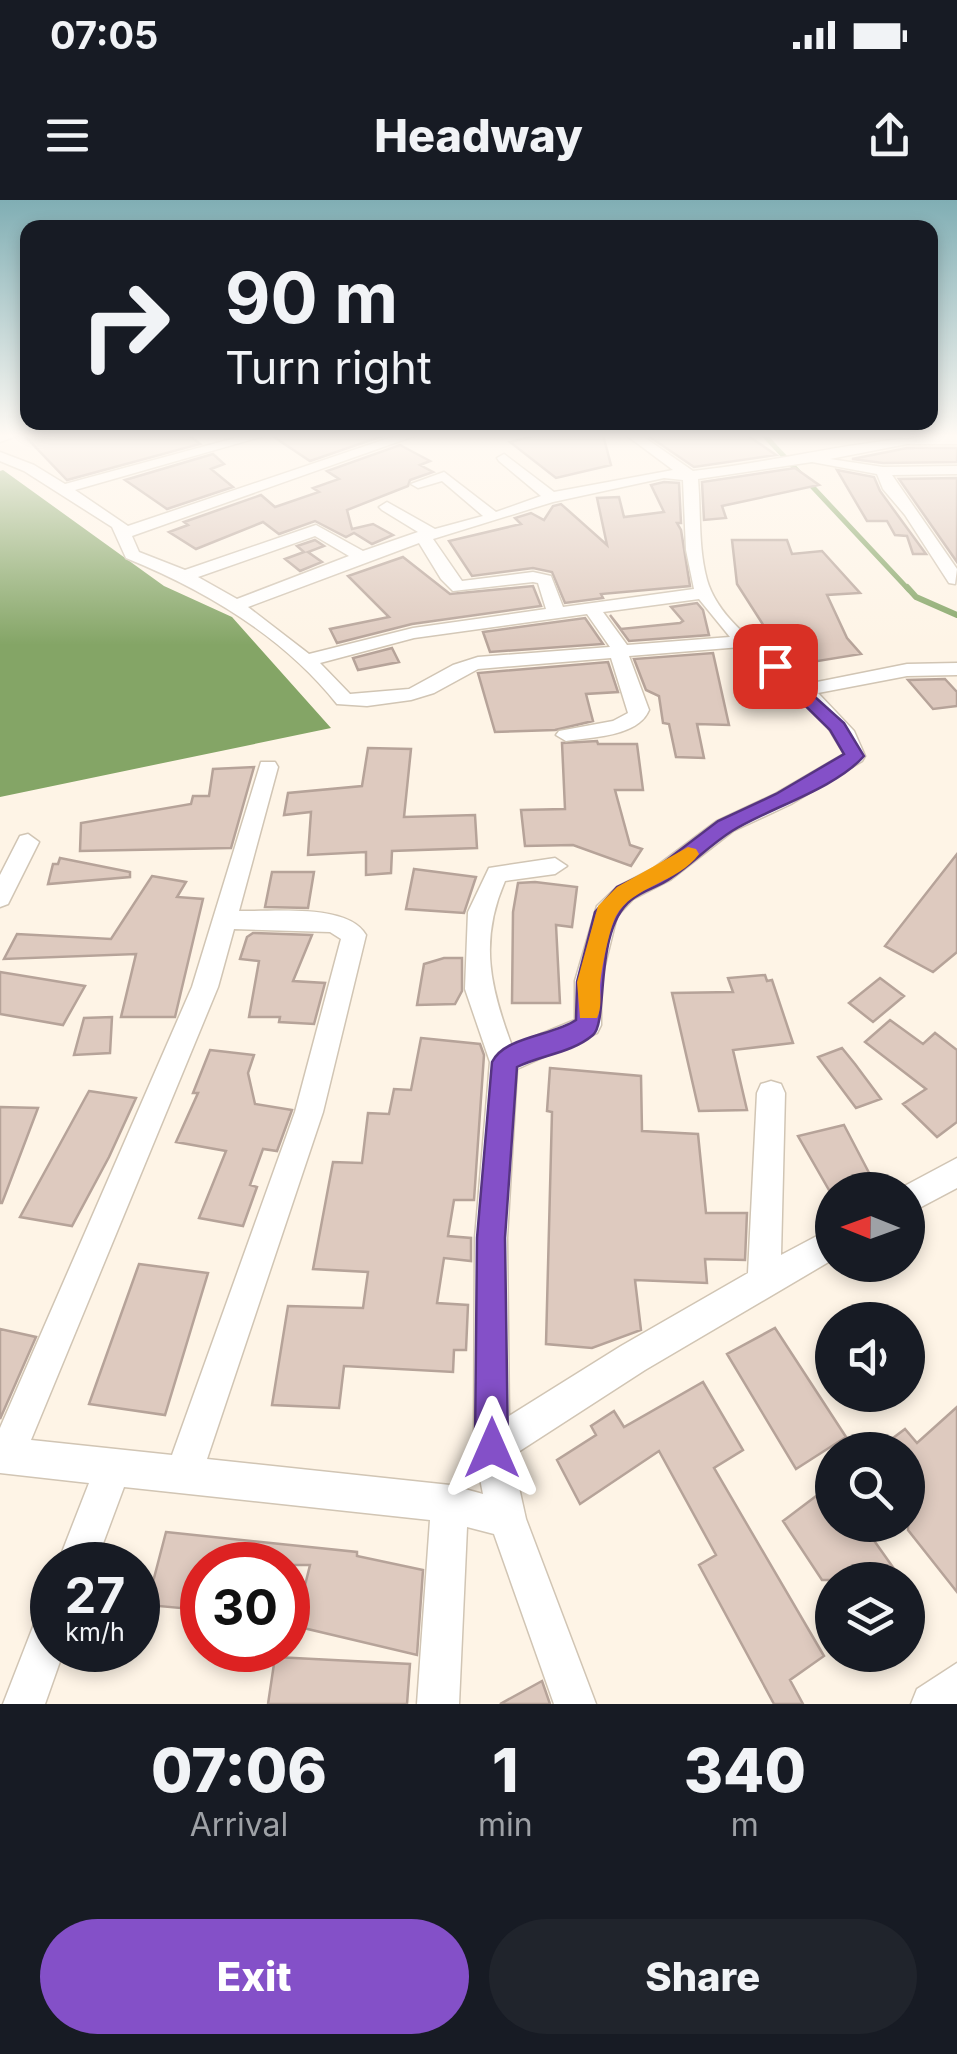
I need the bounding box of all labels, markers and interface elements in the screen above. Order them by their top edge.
text: 07:05 [50,12,158,58]
icon: menu [40,108,95,163]
text: Headway [374,108,583,163]
icon: share [862,108,917,163]
text: 90 m [225,255,398,340]
icon: right [60,260,190,390]
text: Turn right [225,340,432,395]
pin [733,624,818,709]
icon: arrive [748,639,803,694]
north arrow [815,1172,925,1282]
map controls [815,1172,925,1672]
button: sound [815,1302,925,1412]
position arrow [440,1396,544,1500]
button: search [815,1432,925,1542]
speed limit sign: 30 [180,1542,310,1672]
button: layers [815,1562,925,1672]
text: 27 [65,1565,125,1625]
text: km/h [65,1617,125,1647]
text: 07:06 [151,1734,327,1806]
text: 1 [492,1734,519,1806]
text: 340 [684,1734,806,1806]
text: Arrival [190,1805,288,1844]
text: min [478,1805,533,1844]
text: m [731,1805,759,1844]
button: Exit [40,1919,469,2034]
button: Share [489,1919,917,2034]

